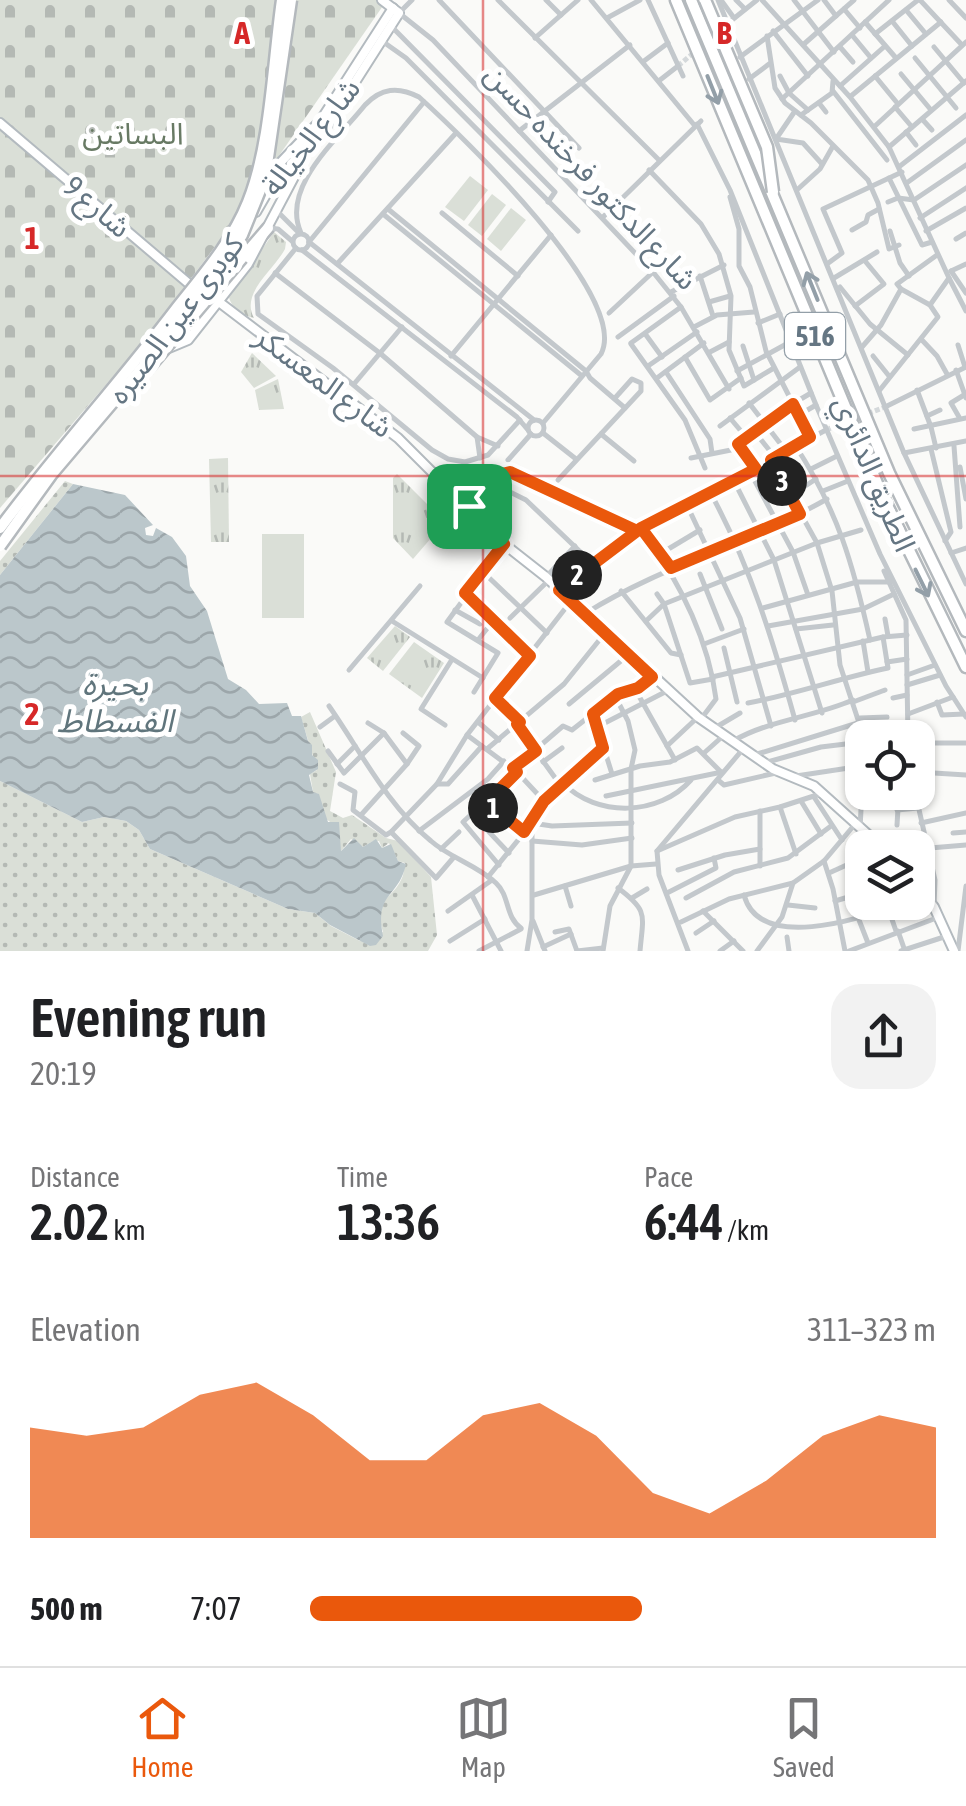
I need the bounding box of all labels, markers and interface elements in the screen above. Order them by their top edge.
text: A [233,14,250,51]
text: B [716,14,732,51]
street label: شارع الدكتور فرخنده حسن [474,57,705,300]
street label: شارع الخيالة [254,71,371,205]
one-way arrow [706,74,724,105]
park label: البساتين [82,116,184,151]
street label: شارع 9 [53,169,138,249]
text: 1 [24,219,40,256]
street label: كوبرى عين الصيره [101,227,251,410]
one-way arrow [802,271,820,302]
road number: 516 [785,313,845,359]
street label: شارع المعسكر [245,318,400,449]
street label: الطريق الدائري [821,391,923,559]
pin: 3 [757,456,807,506]
pin [427,464,512,549]
text: 3 [775,465,789,497]
icon: arrive [442,479,497,534]
pin: 2 [552,550,602,600]
text: 2 [570,559,584,591]
one-way arrow [914,567,933,597]
water label: بحيرة الفسطاط [57,665,176,739]
text: 2 [24,695,40,732]
map controls [845,720,935,920]
button: locate [845,720,935,810]
pin: 1 [468,783,518,833]
text: 1 [486,792,500,824]
button: layers [845,830,935,920]
button: share [831,984,936,1089]
text: Evening run [30,986,267,1049]
text: 20:19 [30,1055,97,1092]
text: Distance [30,1161,120,1193]
text: Time [337,1161,388,1193]
text: Pace [644,1161,693,1193]
text: 2.02 [30,1193,109,1251]
text: 13:36 [337,1193,440,1251]
text: 6:44 [644,1193,723,1251]
text: km [109,1214,146,1246]
text: /km [723,1214,769,1246]
text: Elevation [30,1311,141,1348]
text: 311–323 m [807,1311,936,1348]
text: 500 m [30,1590,103,1627]
text: 7:07 [190,1590,241,1627]
tab: Home [131,1691,193,1783]
tab: Map [456,1691,511,1783]
tab: Saved [773,1691,835,1783]

